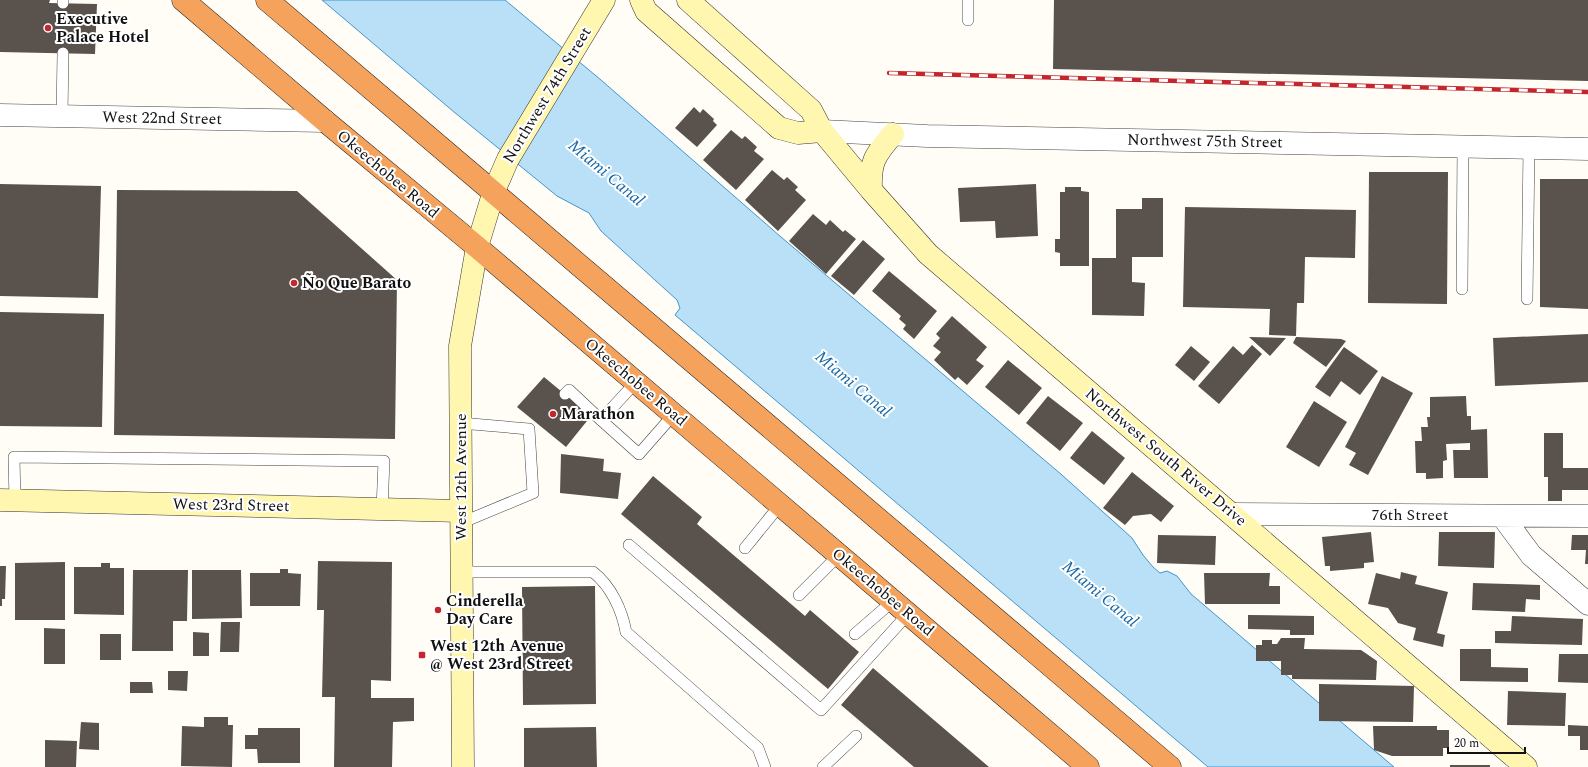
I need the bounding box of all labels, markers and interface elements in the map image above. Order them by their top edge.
place label: Executive Palace Hotel [56,7,149,49]
street label: Northwest 74th Street [497,22,598,168]
marker: Executive Palace Hotel [43,23,53,33]
street label: West 22nd Street [102,105,222,131]
street label: Okeechobee Road [332,124,444,224]
street label: Northwest 75th Street [1127,128,1283,154]
water label: Miami Canal [562,133,650,213]
place label: Ño Que Barato [302,271,412,295]
marker: Ño Que Barato [289,278,299,288]
street label: Okeechobee Road [580,332,692,432]
water label: Miami Canal [809,344,897,424]
street label: Northwest South River Drive [1080,382,1252,532]
place label: Marathon [561,402,635,426]
marker: Marathon [548,409,558,419]
street label: West 12th Avenue [449,413,473,541]
street label: West 23rd Street [172,492,290,518]
street label: 76th Street [1372,503,1449,527]
street label: Okeechobee Road [827,542,939,642]
water label: Miami Canal [1056,554,1144,634]
place label: Cinderella Day Care [446,589,524,631]
marker: Cinderella Day Care [433,605,443,615]
place label: West 12th Avenue @ West 23rd Street [430,634,571,676]
marker: West 12th Avenue @ West 23rd Street [417,650,427,660]
scale bar [1448,729,1525,755]
text: 20 m [1454,734,1479,753]

